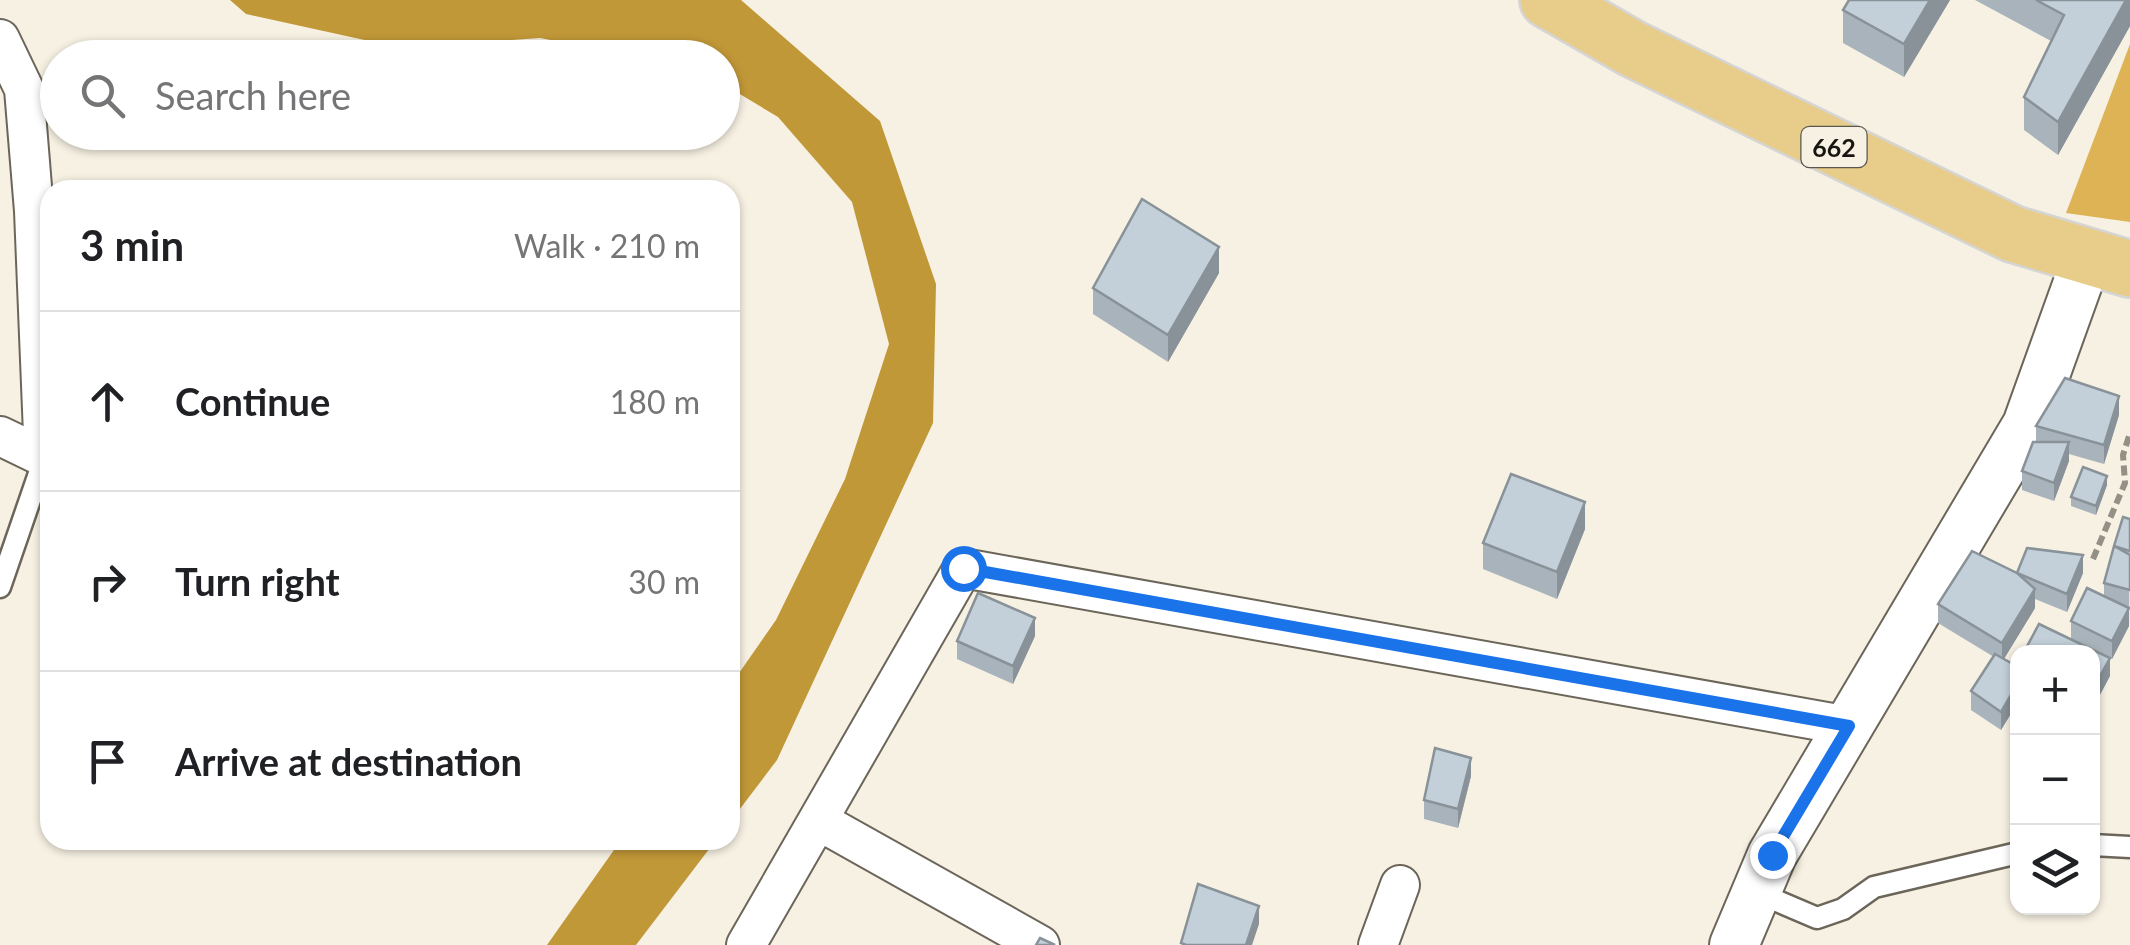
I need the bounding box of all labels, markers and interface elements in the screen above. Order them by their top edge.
search box [40,40,740,150]
icon: search [75,68,130,123]
text: Search here [155,72,351,118]
road number: 662 [1802,127,1866,167]
text: 3 min [80,220,184,270]
text: Walk · 210 m [514,226,700,265]
icon: ahead [80,374,135,429]
text: Continue [175,378,330,424]
text: 180 m [610,382,700,421]
route start [941,546,987,592]
icon: right [80,554,135,609]
text: Turn right [175,558,340,604]
text: 30 m [628,562,700,601]
map controls [2010,645,2100,915]
button: + [2010,645,2100,735]
icon: arrive [80,734,135,789]
button: − [2010,735,2100,825]
text: Arrive at destination [175,738,522,784]
button: layers [2010,825,2100,915]
route end [1750,833,1796,879]

